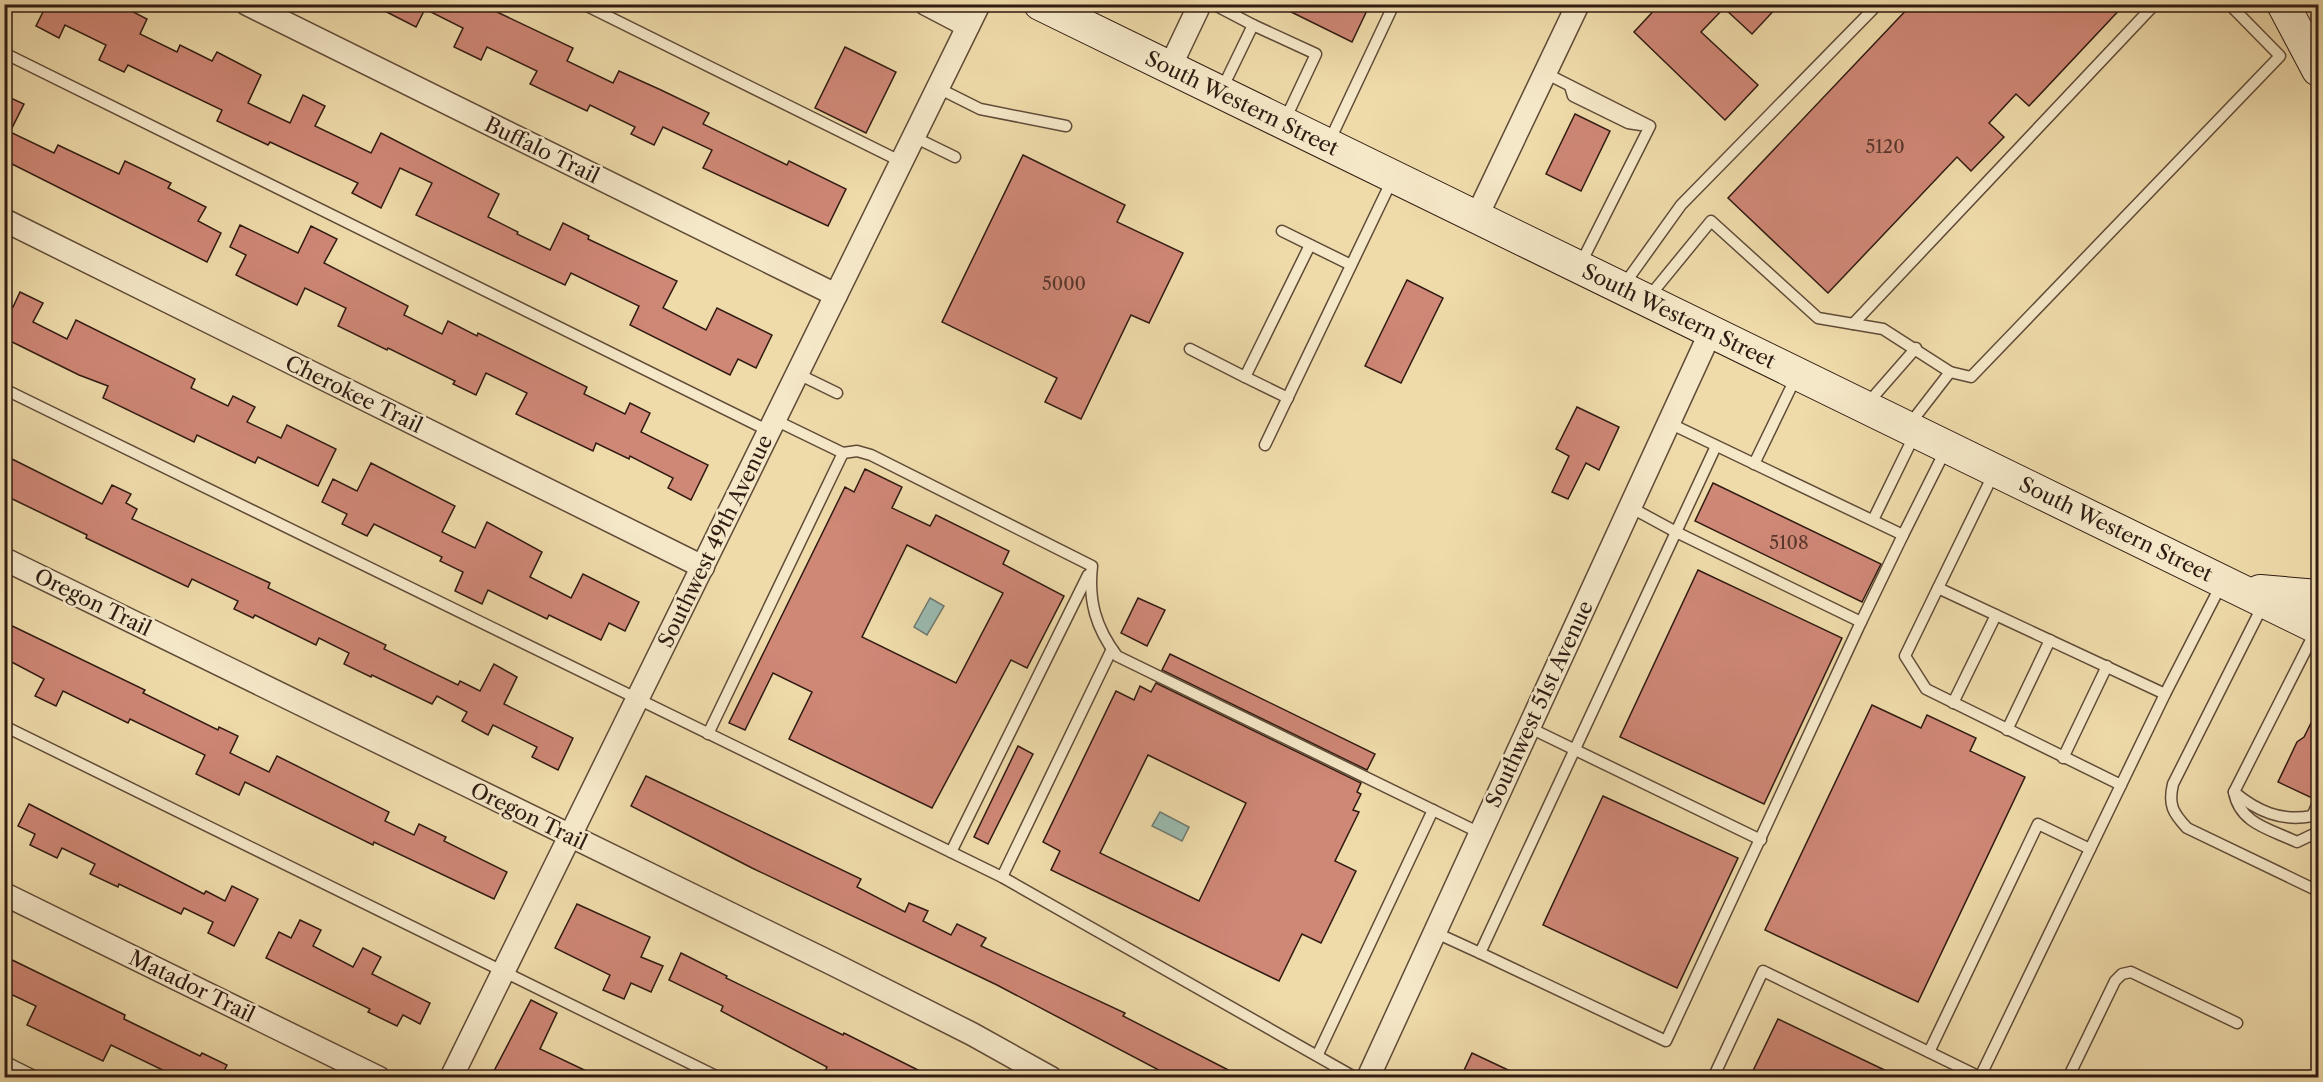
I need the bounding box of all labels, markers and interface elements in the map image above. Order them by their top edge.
street label: South Western Street [1141,45,1343,161]
street label: Buffalo Trail [481,112,603,188]
house number: 5120 [1865,136,1905,158]
street label: South Western Street [1578,258,1780,374]
house number: 5000 [1042,273,1086,295]
street label: Cherokee Trail [281,350,427,438]
street label: Southwest 49th Avenue [653,431,777,651]
street label: South Western Street [2015,471,2217,587]
house number: 5108 [1769,532,1809,554]
street label: Oregon Trail [31,563,155,641]
street label: Southwest 51st Avenue [1480,597,1598,811]
street label: Oregon Trail [467,777,591,855]
street label: Matador Trail [125,945,259,1027]

